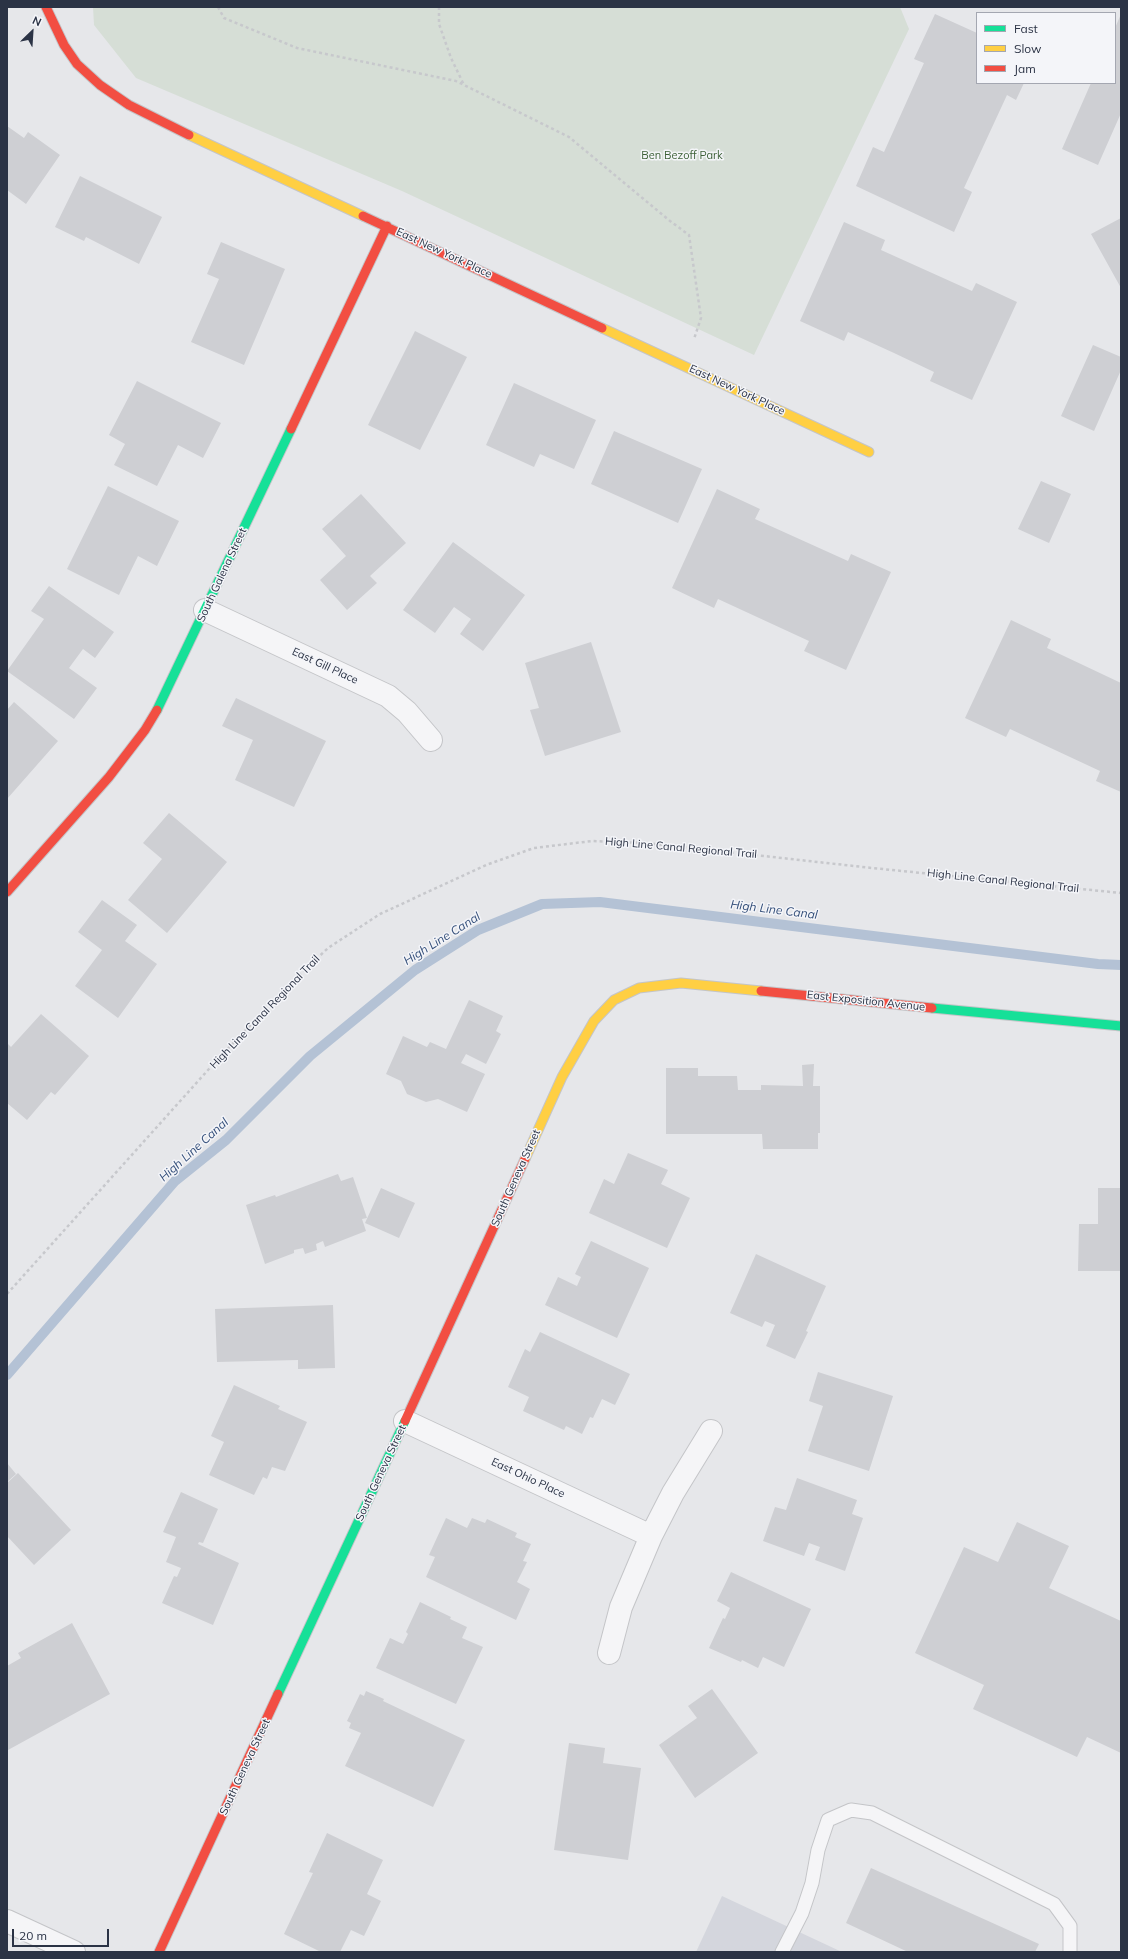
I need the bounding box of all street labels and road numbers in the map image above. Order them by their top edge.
street label: East New York Place [394,225,494,281]
street label: East New York Place [687,362,787,418]
street label: South Galena Street [194,526,250,624]
street label: East Gill Place [290,645,360,687]
street label: High Line Canal Regional Trail [604,835,758,861]
street label: High Line Canal Regional Trail [926,866,1080,896]
street label: High Line Canal Regional Trail [207,953,323,1071]
street label: East Exposition Avenue [806,988,926,1014]
street label: South Geneva Street [489,1128,543,1228]
street label: South Geneva Street [353,1423,409,1523]
street label: East Ohio Place [489,1455,567,1501]
street label: South Geneva Street [217,1717,273,1817]

